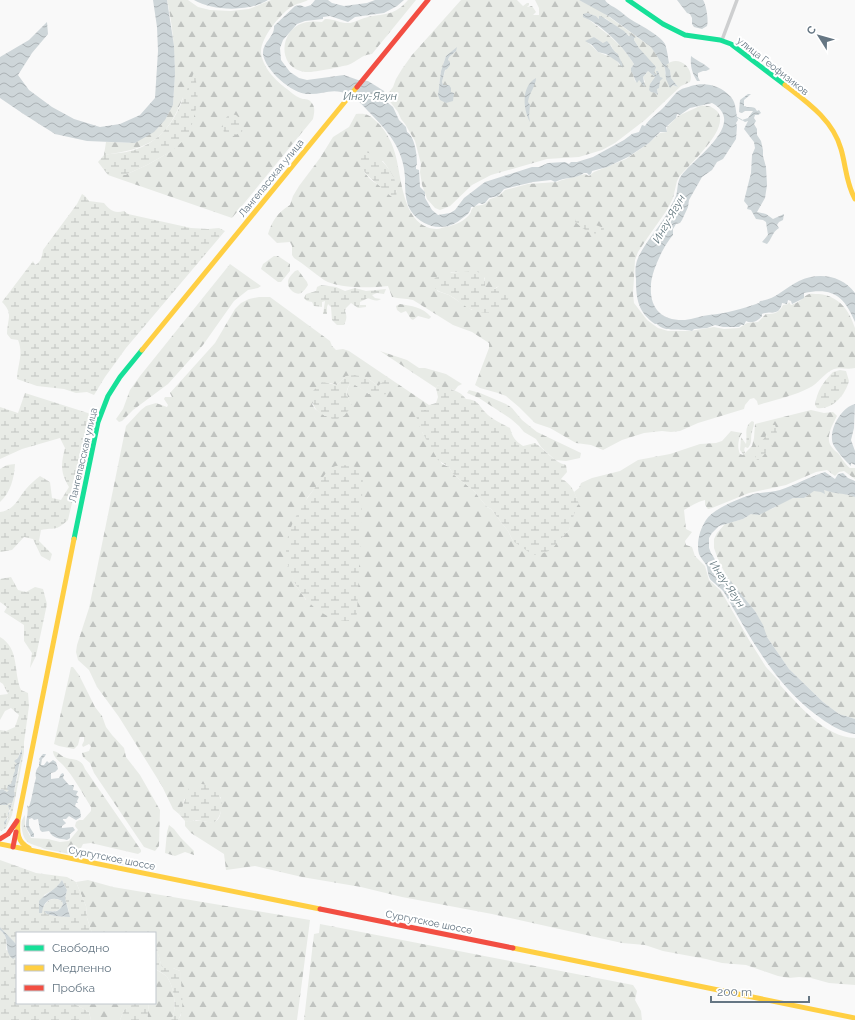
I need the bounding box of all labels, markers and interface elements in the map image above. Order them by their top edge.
north arrow [799,16,839,56]
text: С [804,23,819,37]
street label: улица Геофизиков [735,35,811,97]
water label: Ингу-Ягун [343,90,397,103]
street label: Лангепасская улица [236,137,306,219]
water label: Ингу-Ягун [650,192,688,245]
street label: Лангепасская улица [67,407,99,503]
water label: Ингу-Ягун [707,558,748,610]
street label: Сургутское шоссе [68,844,156,872]
street label: Сургутское шоссе [385,908,473,936]
legend [16,932,156,1004]
text: Свободно [52,941,109,955]
text: Медленно [52,961,111,975]
scale bar [711,978,809,1004]
text: Пробка [52,981,95,995]
text: 200 m [717,985,752,999]

